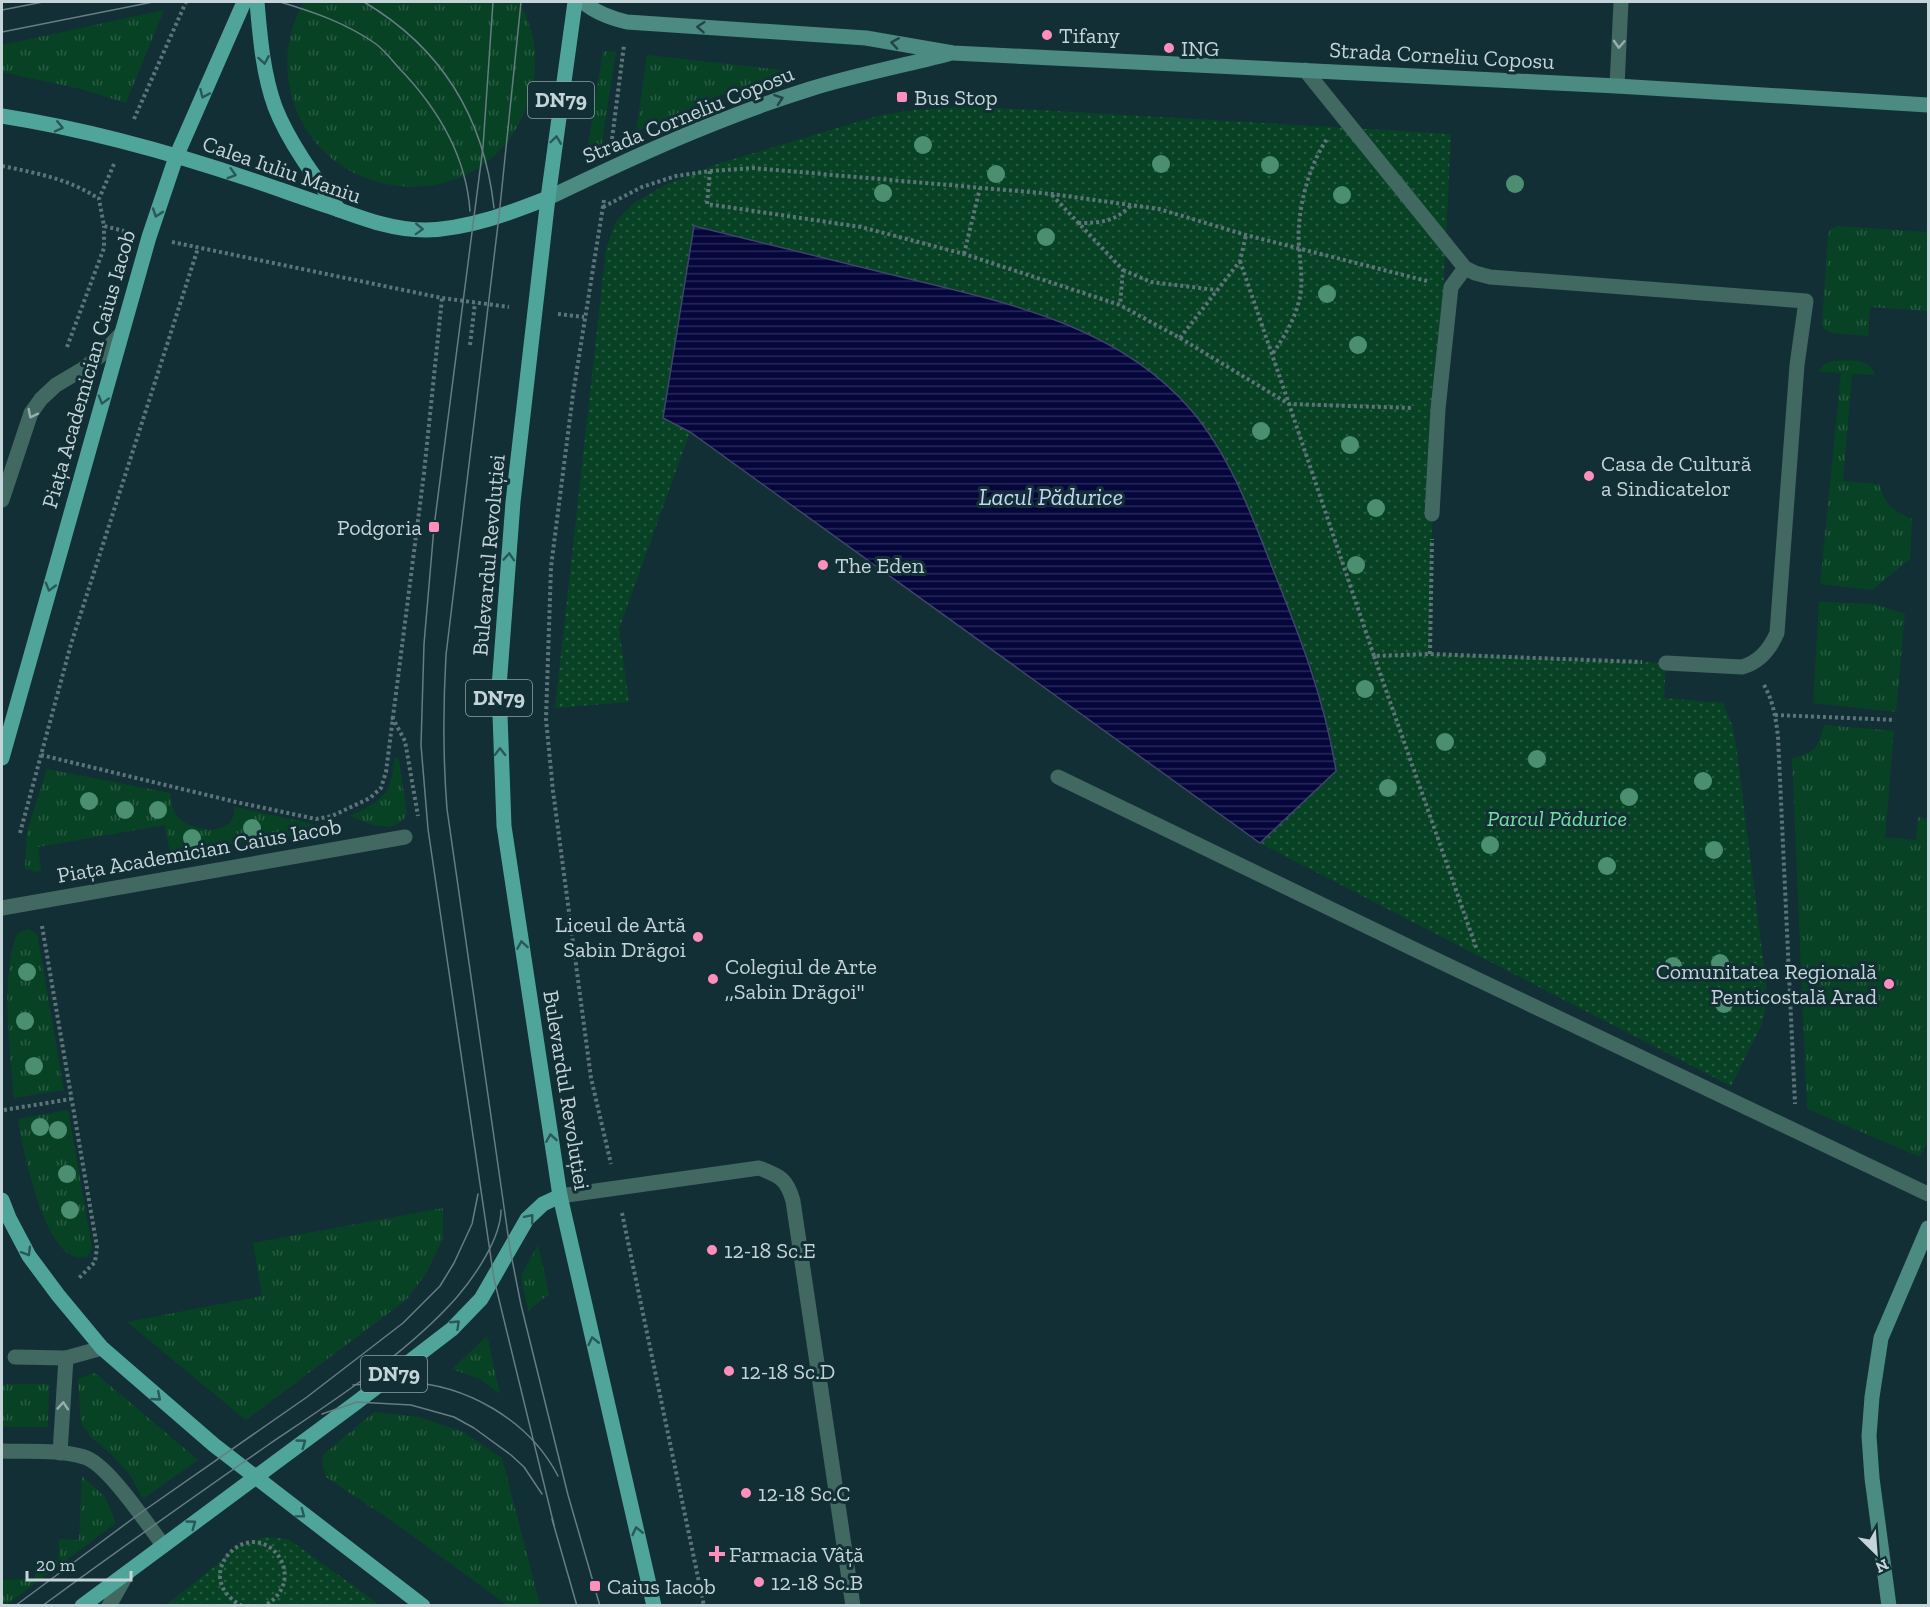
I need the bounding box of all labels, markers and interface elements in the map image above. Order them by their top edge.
one-way arrow [697,21,706,34]
place label: Tifany [1059,22,1121,49]
marker: Tifany [1040,28,1054,42]
place label: ING [1181,35,1219,62]
street label: Strada Corneliu Coposu [1329,36,1556,75]
one-way arrow [891,37,900,49]
one-way arrow [1612,39,1625,48]
marker: ING [1162,41,1176,55]
one-way arrow [257,54,270,64]
street label: Strada Corneliu Coposu [579,59,798,169]
road number: DN79 [528,82,594,118]
place label: Bus Stop [914,84,998,111]
one-way arrow [199,87,211,98]
marker: Bus Stop [895,90,909,104]
one-way arrow [774,94,784,107]
one-way arrow [54,119,64,132]
street label: Calea Iuliu Maniu [199,130,365,209]
one-way arrow [549,135,562,145]
one-way arrow [226,167,237,179]
one-way arrow [152,207,165,218]
one-way arrow [414,223,423,236]
street label: Piața Academician Caius Iacob [36,227,141,511]
one-way arrow [97,395,110,405]
one-way arrow [28,408,39,419]
place label: Casa de Cultură a Sindicatelor [1601,450,1752,502]
street label: Bulevardul Revoluției [466,453,511,657]
marker: Casa de Cultură a Sindicatelor [1582,469,1596,483]
water label: Lacul Pădurice [979,482,1123,511]
place label: Podgoria [337,514,422,541]
marker: Podgoria [427,520,441,534]
one-way arrow [502,552,515,562]
place label: The Eden [835,552,925,579]
marker: The Eden [816,558,830,572]
one-way arrow [44,582,57,592]
road number: DN79 [466,680,532,716]
one-way arrow [494,747,506,756]
park label: Parcul Pădurice [1487,805,1627,832]
street label: Piața Academician Caius Iacob [55,812,343,889]
place label: Liceul de Artă Sabin Drăgoi [555,911,686,963]
marker: Liceul de Artă Sabin Drăgoi [691,930,705,944]
one-way arrow [516,941,528,950]
place label: Colegiul de Arte ,,Sabin Drăgoi" [725,953,877,1005]
place label: Comunitatea Regională Penticostală Arad [1656,958,1877,1010]
marker: Colegiul de Arte ,,Sabin Drăgoi" [706,972,720,986]
marker: Comunitatea Regională Penticostală Arad [1882,977,1896,991]
street label: Bulevardul Revoluției [537,988,596,1192]
one-way arrow [545,1133,558,1143]
one-way arrow [523,1214,534,1225]
place label: 12-18 Sc.E [724,1237,816,1264]
marker: 12-18 Sc.E [705,1243,719,1257]
one-way arrow [20,1246,32,1256]
one-way arrow [450,1320,460,1331]
one-way arrow [588,1336,601,1346]
road number: DN79 [361,1356,427,1392]
place label: 12-18 Sc.D [741,1358,835,1385]
marker: 12-18 Sc.D [722,1364,736,1378]
one-way arrow [150,1389,161,1400]
one-way arrow [56,1401,69,1410]
one-way arrow [295,1439,306,1450]
place label: 12-18 Sc.C [758,1480,850,1507]
marker: 12-18 Sc.C [739,1486,753,1500]
one-way arrow [295,1506,306,1517]
one-way arrow [186,1520,197,1531]
north arrow [1846,1523,1906,1583]
one-way arrow [631,1526,644,1536]
place label: Farmacia Vâță [729,1541,864,1568]
scale bar [27,1544,130,1582]
marker: Farmacia Vâță [710,1547,724,1561]
text: 20 m [36,1554,76,1576]
text: N [1873,1555,1892,1577]
place label: 12-18 Sc.B [771,1569,863,1596]
place label: Caius Iacob [607,1573,716,1600]
marker: 12-18 Sc.B [752,1575,766,1589]
marker: Caius Iacob [588,1579,602,1593]

